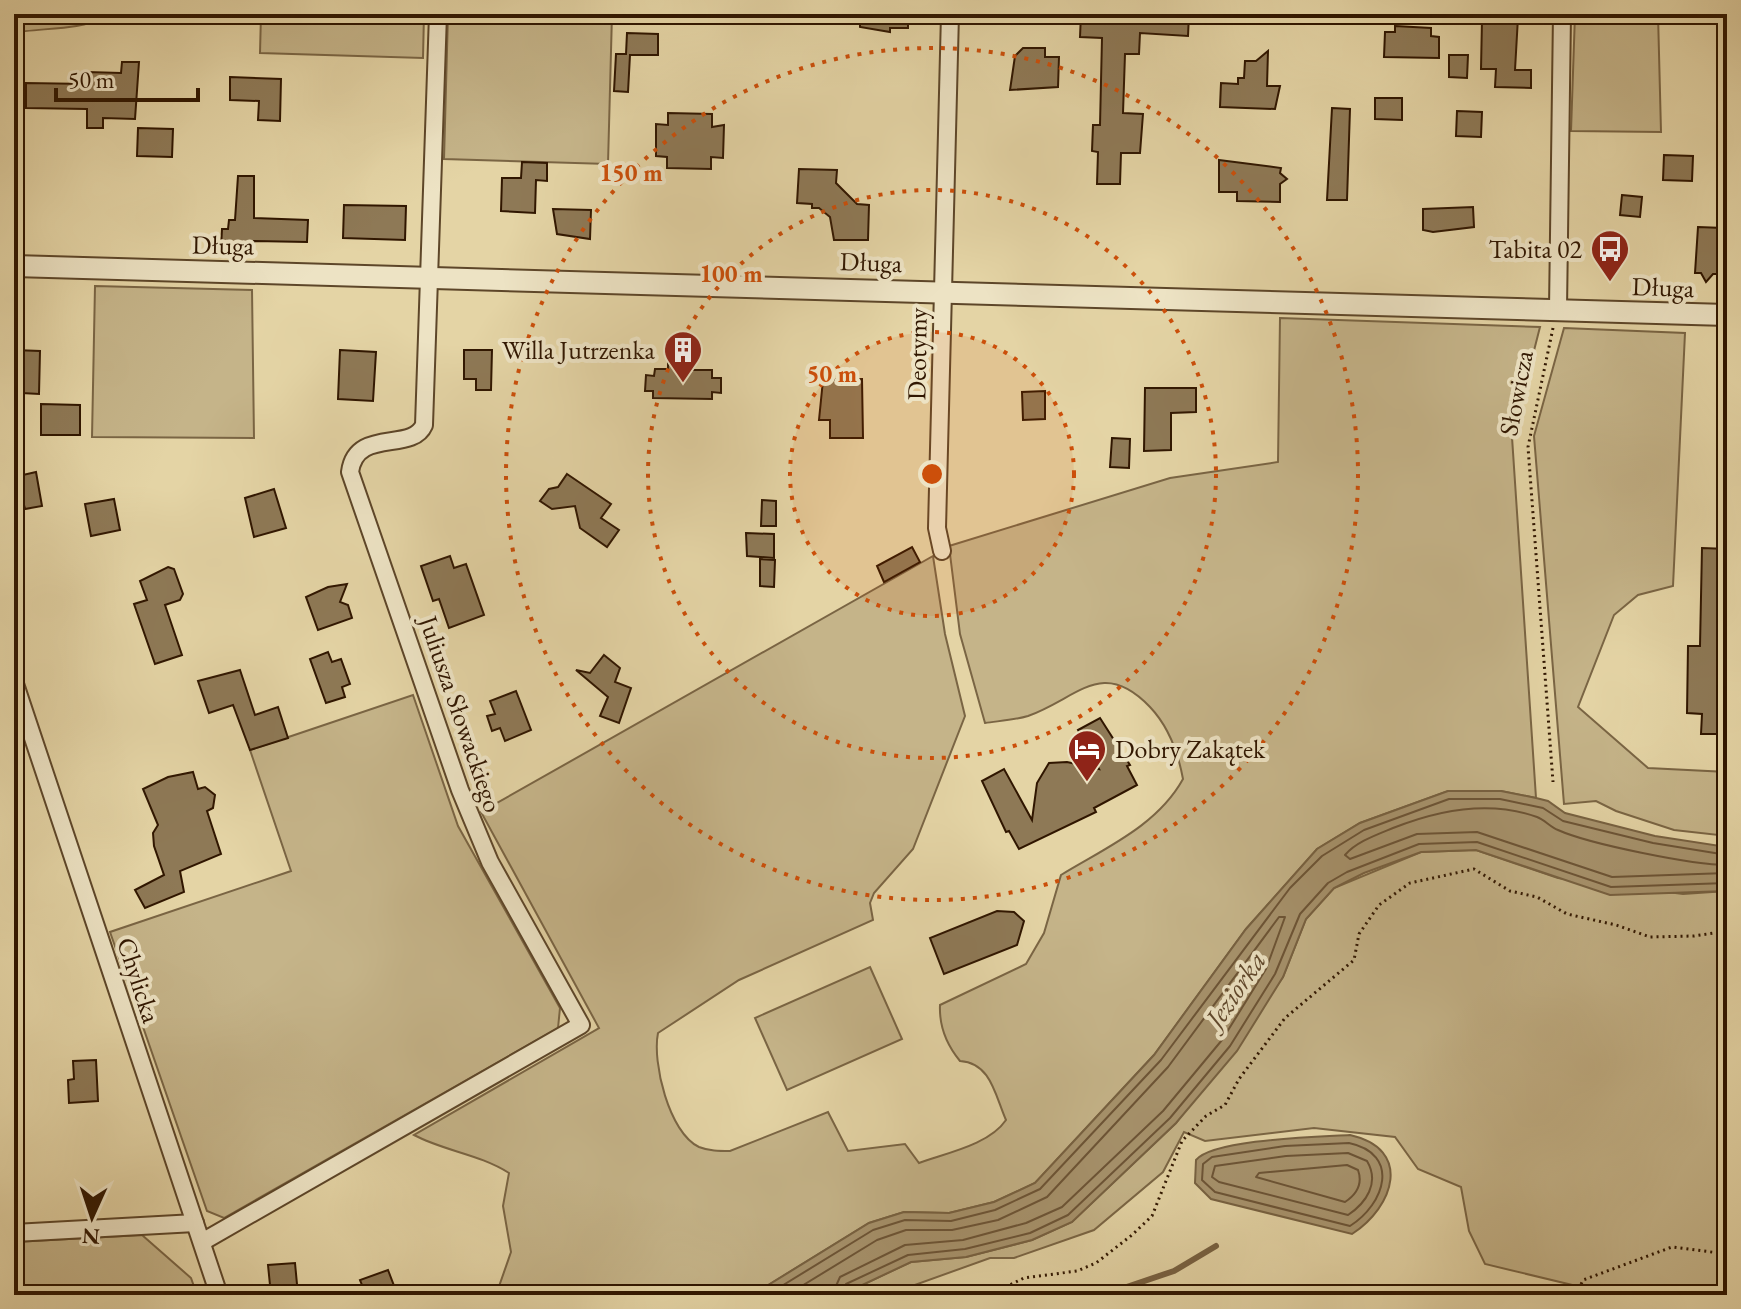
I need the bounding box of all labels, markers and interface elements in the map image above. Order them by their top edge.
scale bar [56,52,198,102]
text: 50 m [68,64,115,95]
text: 150 m [599,157,663,188]
street label: Długa [192,227,255,263]
bus stop icon: Tabita 02 [1589,228,1631,283]
place label: Tabita 02 [1488,232,1583,266]
street label: Długa [839,244,903,280]
text: 100 m [699,258,763,289]
street label: Długa [1631,269,1695,305]
street label: Deotymy [899,307,935,401]
building icon: Willa Jutrzenka [662,329,704,384]
place label: Willa Jutrzenka [502,333,656,367]
street label: Słowicza [1491,347,1541,439]
text: 50 m [807,358,857,389]
centre of rings [918,460,946,488]
street label: Juliusza Słowackiego [411,609,511,817]
hotel icon: Dobry Zakątek [1066,728,1108,783]
place label: Dobry Zakątek [1115,732,1266,766]
street label: Chylicka [109,933,169,1028]
water label: Jeziorka [1193,944,1274,1039]
north arrow [52,1177,132,1257]
text: N [81,1222,101,1251]

